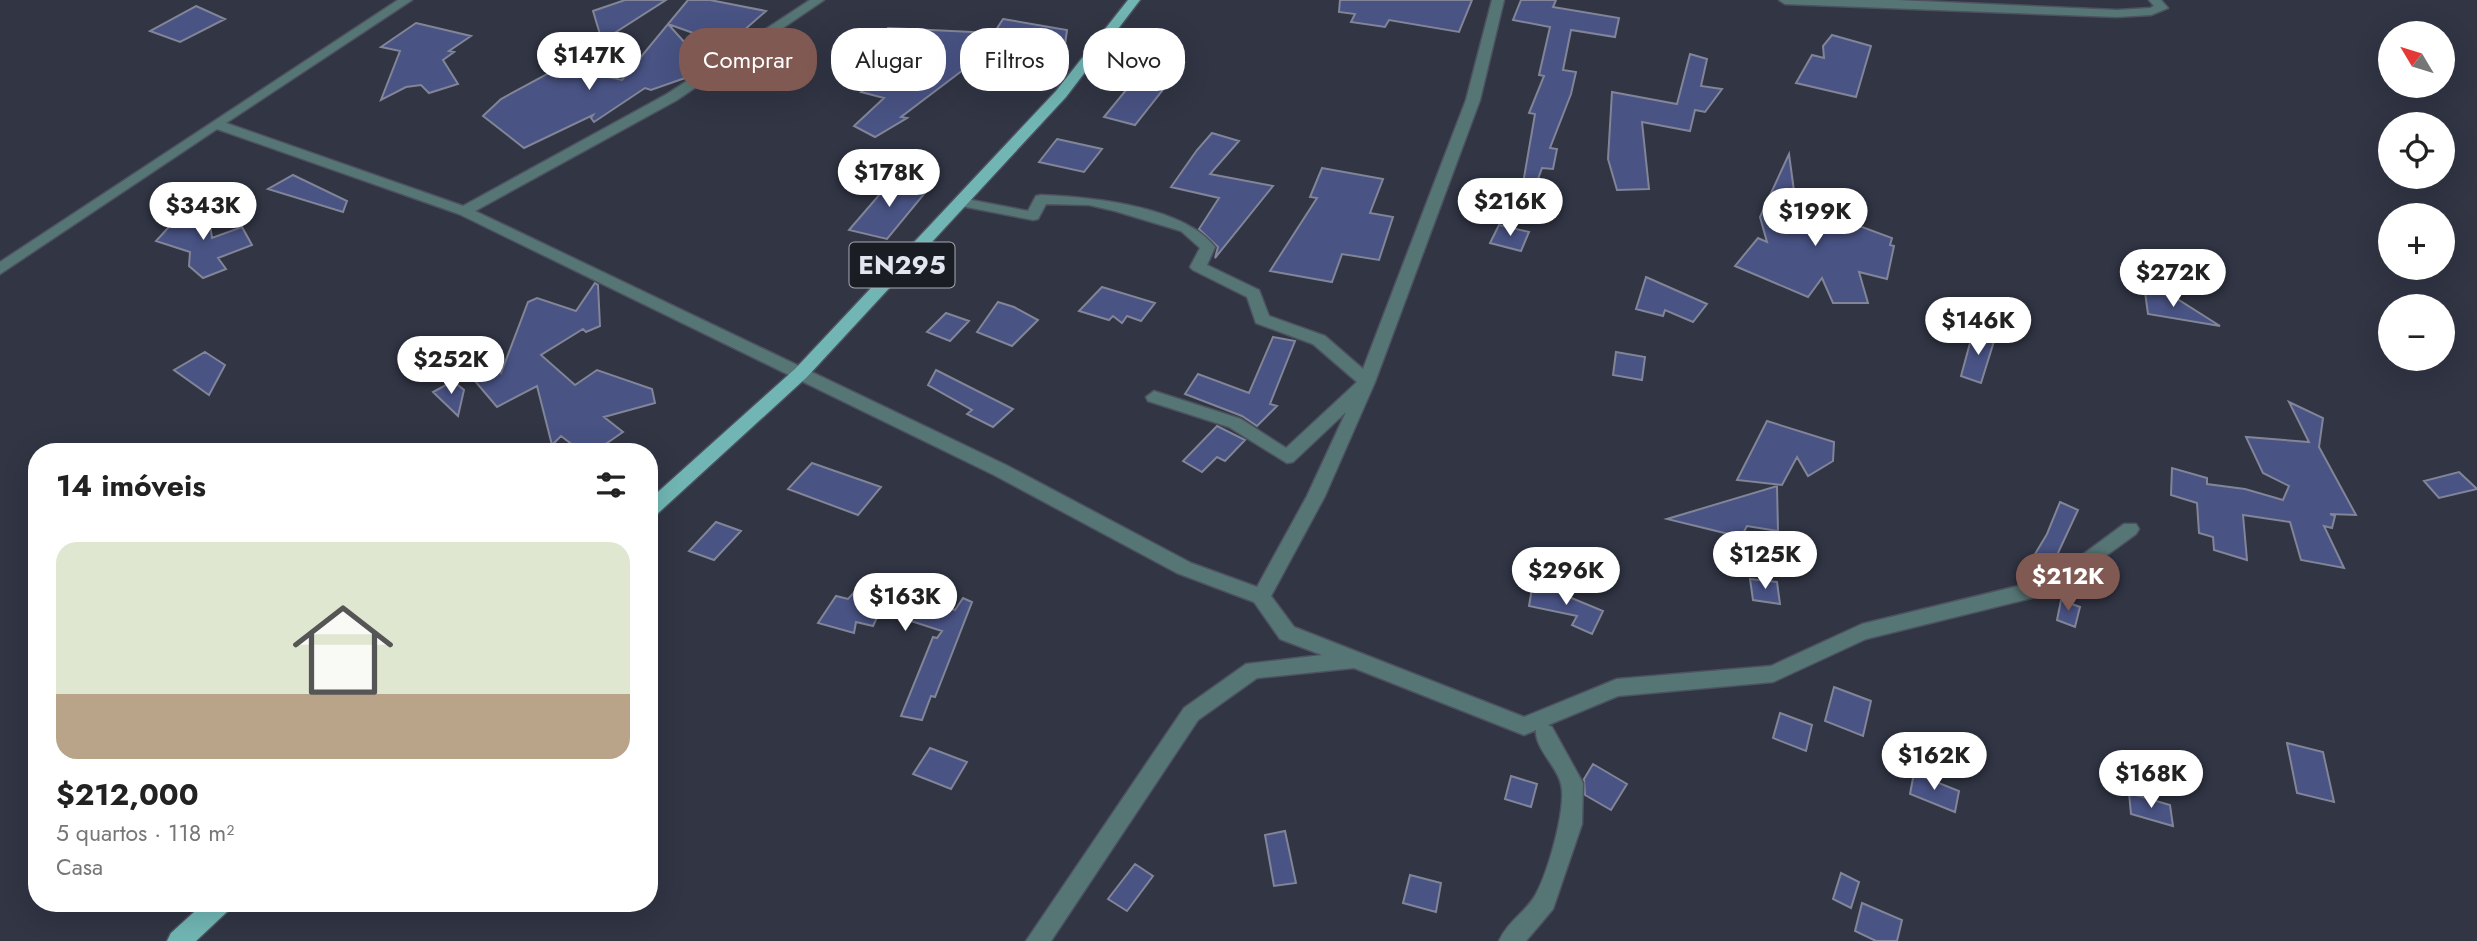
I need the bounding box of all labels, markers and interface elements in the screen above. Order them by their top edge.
north arrow [2378,21,2455,98]
map controls [2378,21,2455,371]
chip: Comprar [679,28,817,91]
chip: Alugar [831,28,946,91]
chip: Filtros [960,28,1069,91]
chip: Novo [1083,28,1185,91]
pin: $147K [540,32,638,92]
text: $147K [553,38,625,72]
button: locate [2378,112,2455,189]
pin: $178K [840,150,938,209]
text: $178K [854,155,924,189]
pin: $216K [1461,178,1559,238]
pin: $343K [154,182,252,242]
text: $216K [1474,184,1546,218]
text: $343K [165,188,241,222]
pin: $199K [1766,188,1864,248]
text: $199K [1779,194,1851,228]
button: + [2378,203,2455,280]
road number: EN295 [850,242,954,288]
pin: $272K [2124,250,2222,309]
text: $272K [2136,255,2210,289]
button: − [2378,294,2455,371]
pin: $146K [1929,298,2027,357]
text: $146K [1941,303,2015,337]
pin: $252K [402,336,500,396]
text: $252K [413,342,489,376]
text: 14 imóveis [56,464,206,507]
icon: filters [592,466,630,504]
pin: $125K [1716,532,1814,591]
text: $125K [1729,537,1801,571]
pin: $296K [1517,548,1615,607]
text: $296K [1528,553,1604,587]
pin: $212K [2019,554,2117,613]
text: $212K [2032,559,2104,593]
pin: $163K [856,574,954,633]
text: $163K [869,579,941,613]
icon: home [280,587,406,713]
pin: $162K [1885,732,1983,792]
text: $162K [1898,738,1970,772]
pin: $168K [2102,750,2200,810]
text: $168K [2115,756,2187,790]
text: $212,000 [56,773,199,816]
text: 5 quartos · 118 m² [56,816,234,850]
text: Casa [56,850,103,884]

